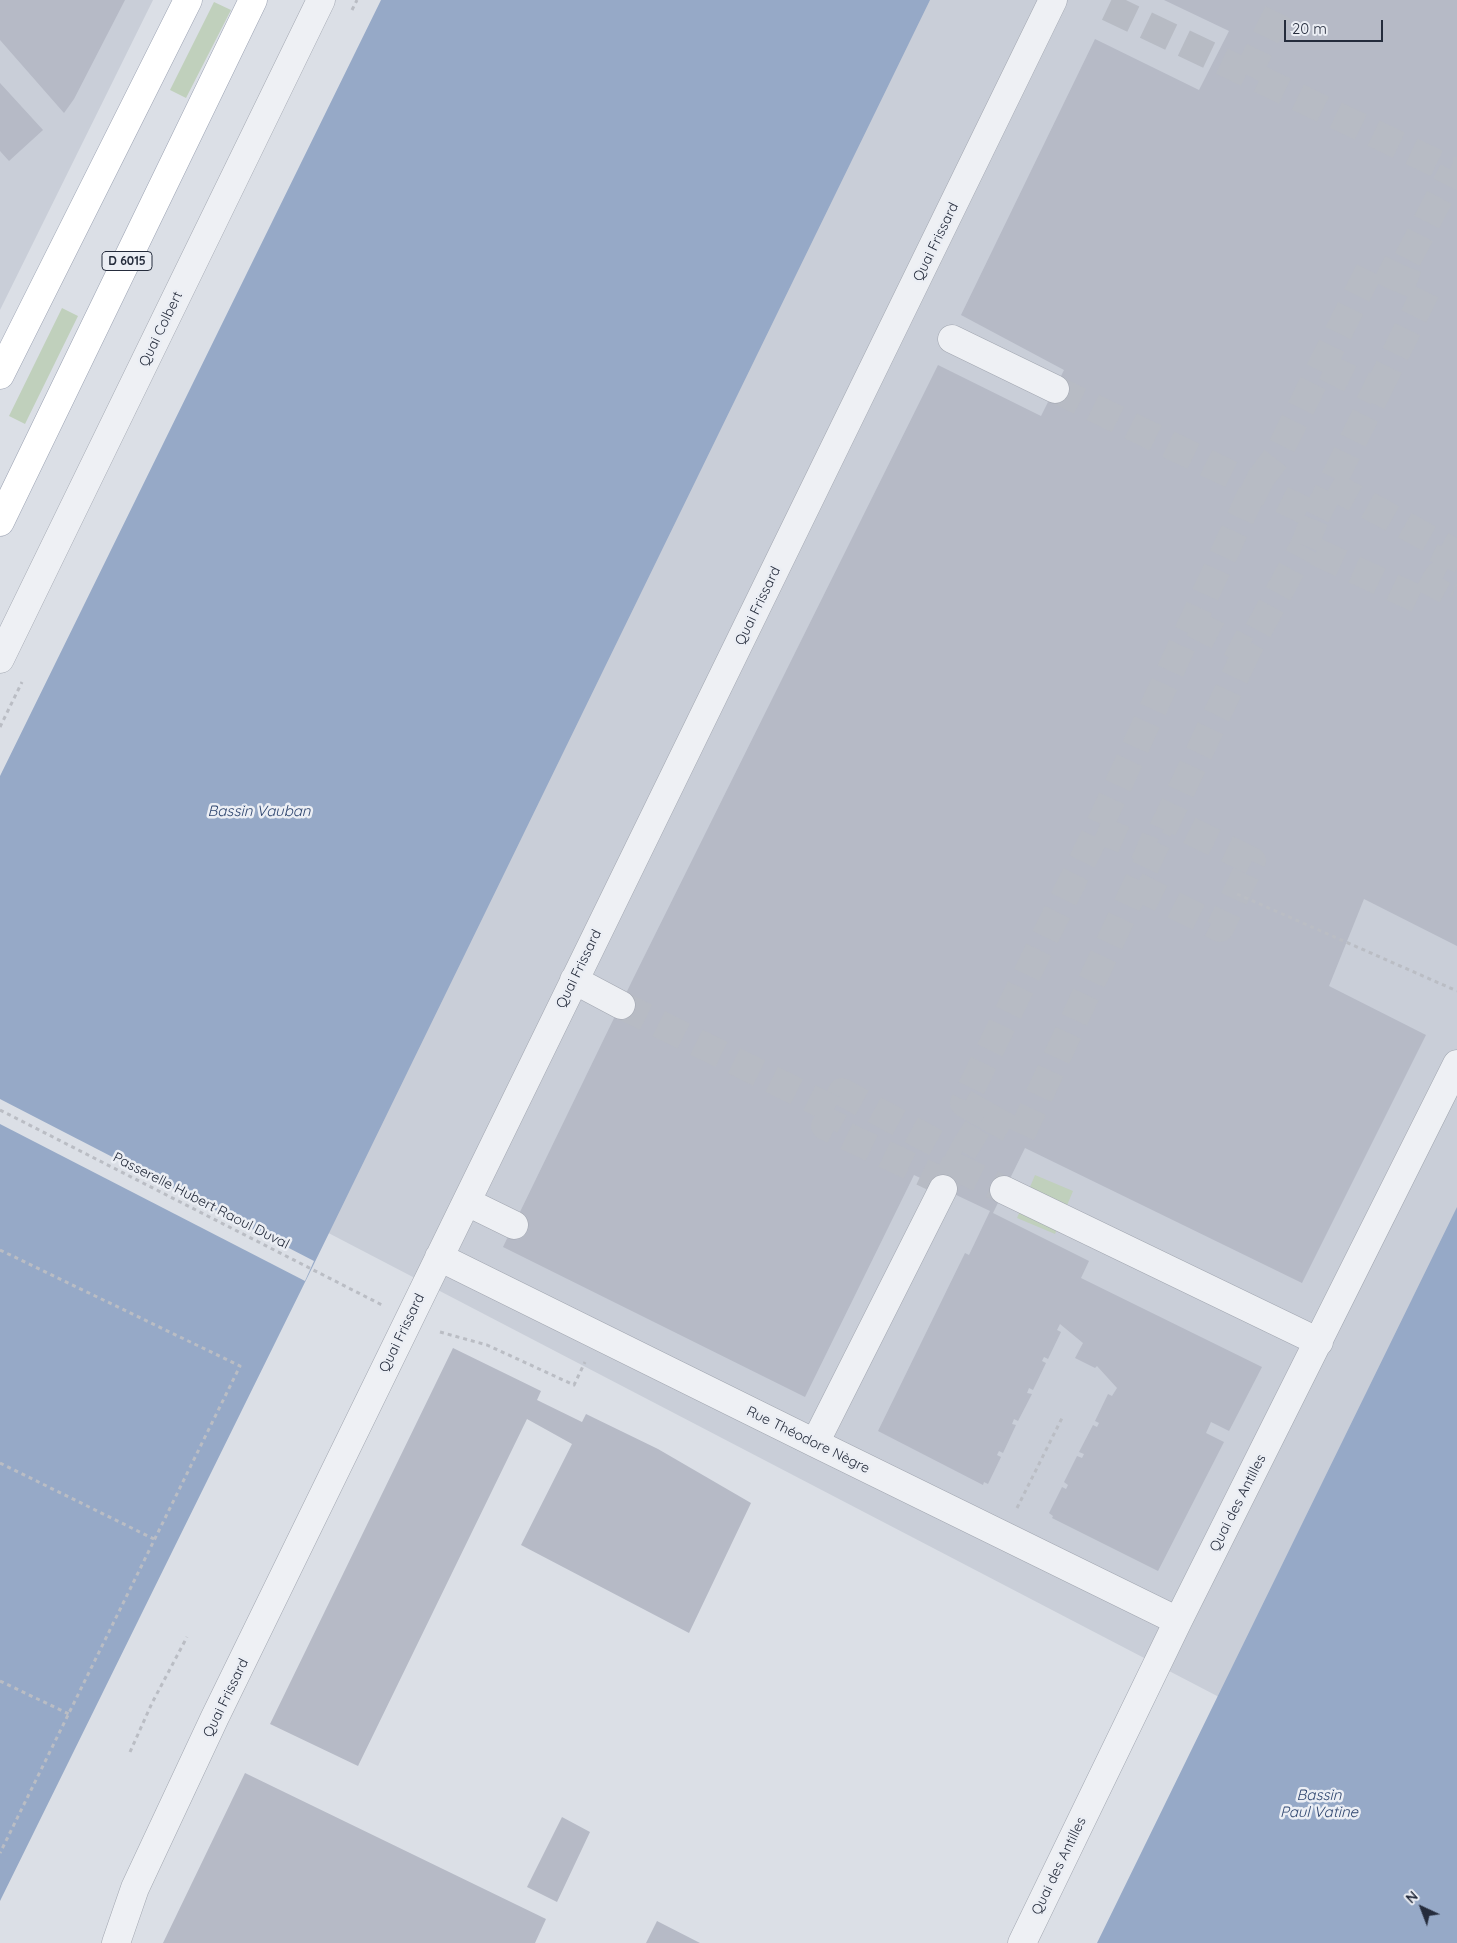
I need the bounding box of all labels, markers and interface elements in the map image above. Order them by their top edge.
scale bar [1287,10,1386,42]
text: 20 m [1292,19,1327,38]
street label: Quai Frissard [910,200,962,284]
road number: D 6015 [102,252,152,270]
street label: Quai Colbert [136,289,186,369]
street label: Quai Frissard [732,564,784,648]
water label: Bassin Vauban [207,802,311,820]
street label: Quai Frissard [553,927,605,1011]
street label: Passerelle Hubert Raoul Duval [110,1149,292,1253]
street label: Quai Frissard [376,1291,428,1375]
street label: Rue Théodore Nègre [744,1403,872,1477]
street label: Quai des Antilles [1206,1452,1270,1554]
street label: Quai Frissard [200,1656,252,1740]
water label: Bassin Paul Vatine [1280,1786,1358,1821]
street label: Quai des Antilles [1028,1814,1090,1918]
north arrow [1397,1883,1447,1933]
text: N [1402,1887,1422,1907]

